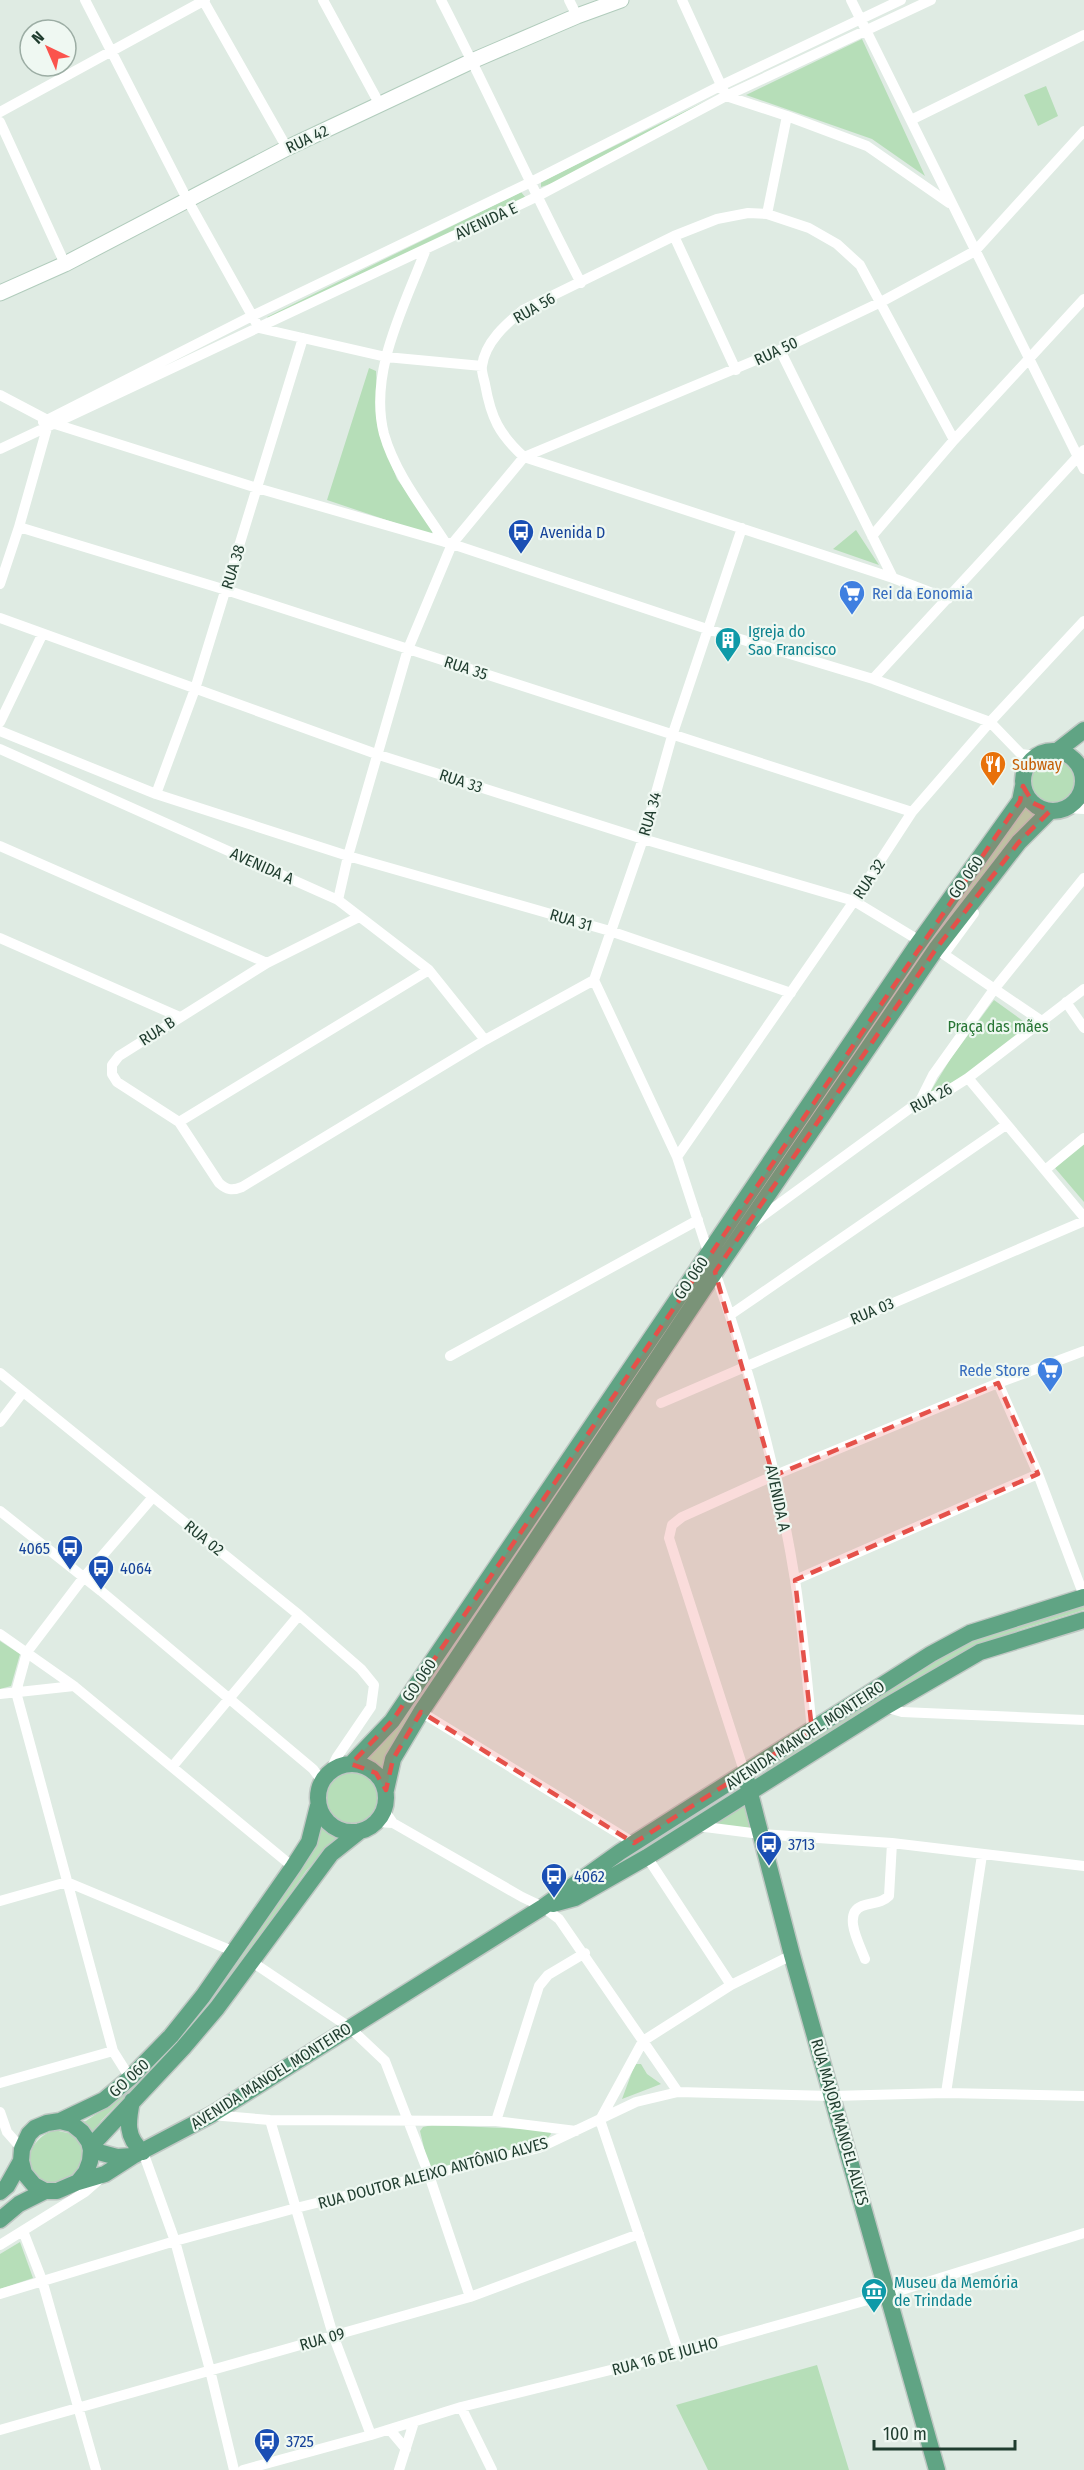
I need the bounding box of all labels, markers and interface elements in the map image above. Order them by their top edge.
north arrow [18,18,78,78]
text: N [28,27,48,48]
street label: RUA 42 [283,121,331,157]
street label: AVENIDA E [452,198,520,244]
street label: RUA 56 [510,288,558,328]
street label: RUA 50 [751,333,801,369]
bus stop icon: Avenida D [506,517,536,555]
place label: Avenida D [540,523,605,542]
street label: RUA 38 [217,543,249,591]
supermarket icon: Rei da Eonomia [837,578,867,616]
place label: Rei da Eonomia [872,584,973,603]
place label: Igreja do Sao Francisco [748,622,836,659]
building icon: Igreja do Sao Francisco [713,625,743,663]
street label: RUA 35 [442,652,490,684]
restaurant icon: Subway [978,749,1008,787]
place label: Subway [1012,755,1063,774]
street label: RUA 33 [437,765,485,797]
street label: RUA 34 [635,790,665,838]
street label: AVENIDA A [227,844,297,889]
street label: GO 060 [945,852,987,902]
street label: RUA 32 [849,855,889,903]
street label: RUA 31 [548,905,594,935]
street label: RUA B [136,1012,179,1050]
park label: Praça das mães [947,1017,1049,1036]
street label: RUA 26 [907,1079,955,1117]
street label: GO 060 [670,1253,712,1303]
street label: RUA 03 [847,1293,897,1329]
supermarket icon: Rede Store [1035,1355,1065,1393]
place label: Rede Store [959,1361,1030,1380]
street label: AVENIDA A [762,1463,794,1534]
street label: RUA 02 [180,1516,228,1560]
bus stop icon: 4065 [55,1533,85,1571]
place label: 4065 [19,1539,50,1558]
bus stop icon: 4064 [86,1553,116,1591]
place label: 4064 [120,1559,152,1578]
street label: GO 060 [398,1655,440,1705]
street label: AVENIDA MANOEL MONTEIRO [722,1676,888,1794]
bus stop icon: 3713 [754,1829,784,1867]
place label: 3713 [788,1835,815,1854]
bus stop icon: 4062 [539,1861,569,1899]
place label: 4062 [574,1867,605,1886]
street label: AVENIDA MANOEL MONTEIRO [187,2019,355,2133]
street label: RUA MAJOR MANOEL ALVES [807,2037,873,2208]
street label: GO 060 [105,2055,153,2101]
street label: RUA DOUTOR ALEIXO ANTÔNIO ALVES [316,2132,550,2213]
place label: Museu da Memória de Trindade [894,2273,1018,2310]
museum icon: Museu da Memória de Trindade [859,2276,889,2314]
street label: RUA 09 [297,2323,347,2354]
street label: RUA 16 DE JULHO [610,2333,720,2379]
scale bar [874,2413,1015,2451]
text: 100 m [883,2423,927,2445]
bus stop icon: 3725 [252,2426,282,2464]
place label: 3725 [286,2432,314,2451]

